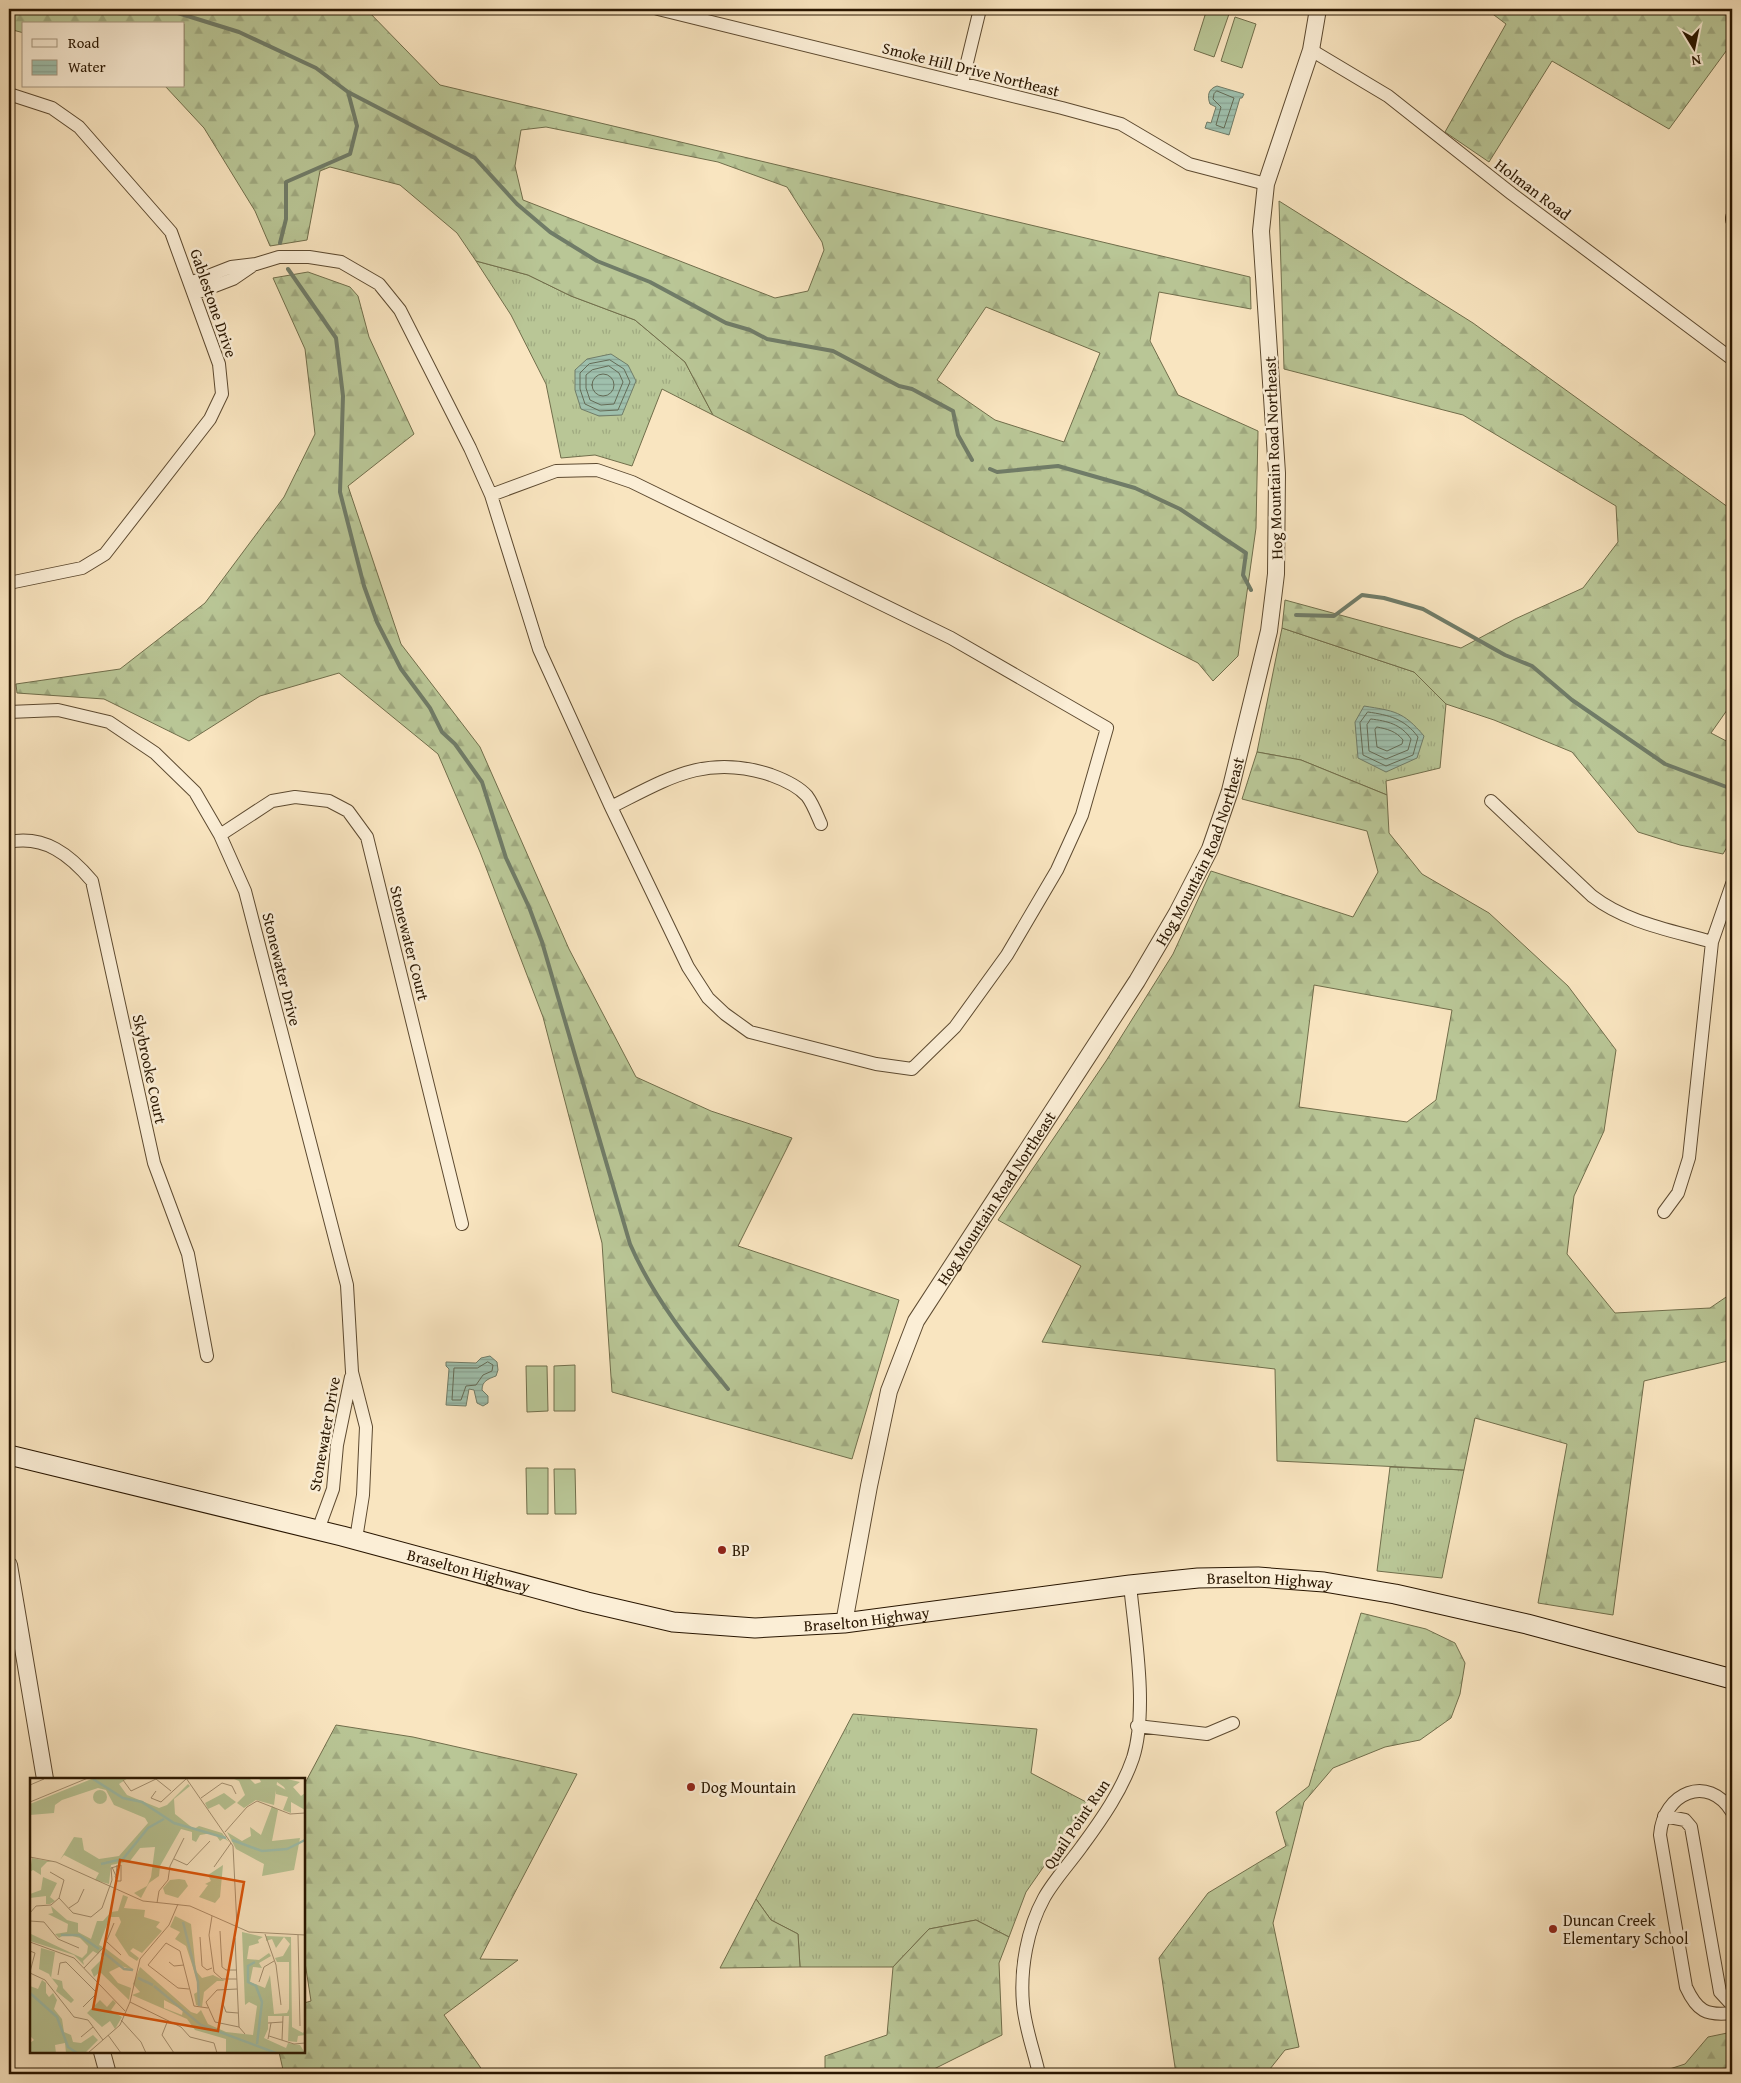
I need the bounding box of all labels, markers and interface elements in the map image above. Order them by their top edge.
legend [22,22,185,88]
north arrow [1668,22,1718,72]
text: Road [68,32,99,53]
street label: Smoke Hill Drive Northeast [880,35,1062,103]
text: N [1689,50,1703,72]
text: Water [68,56,106,77]
street label: Holman Road [1490,152,1576,226]
street label: Gablestone Drive [184,246,244,360]
street label: Hog Mountain Road Northeast [1257,356,1289,560]
street label: Hog Mountain Road Northeast [1149,754,1250,950]
street label: Stonewater Court [384,883,436,1003]
street label: Stonewater Drive [256,910,308,1028]
street label: Skybrooke Court [127,1012,173,1126]
street label: Hog Mountain Road Northeast [930,1106,1062,1290]
street label: Stonewater Drive [302,1375,346,1493]
place label: BP [732,1538,750,1562]
street label: Braselton Highway [405,1542,533,1598]
marker: BP [716,1544,728,1556]
street label: Braselton Highway [1207,1565,1335,1595]
street label: Braselton Highway [803,1600,931,1637]
street label: Quail Point Run [1037,1774,1115,1874]
place label: Dog Mountain [701,1775,796,1799]
inset map [30,1778,305,2053]
marker: Dog Mountain [685,1781,697,1793]
place label: Duncan Creek Elementary School [1563,1908,1689,1950]
marker: Duncan Creek Elementary School [1547,1923,1559,1935]

